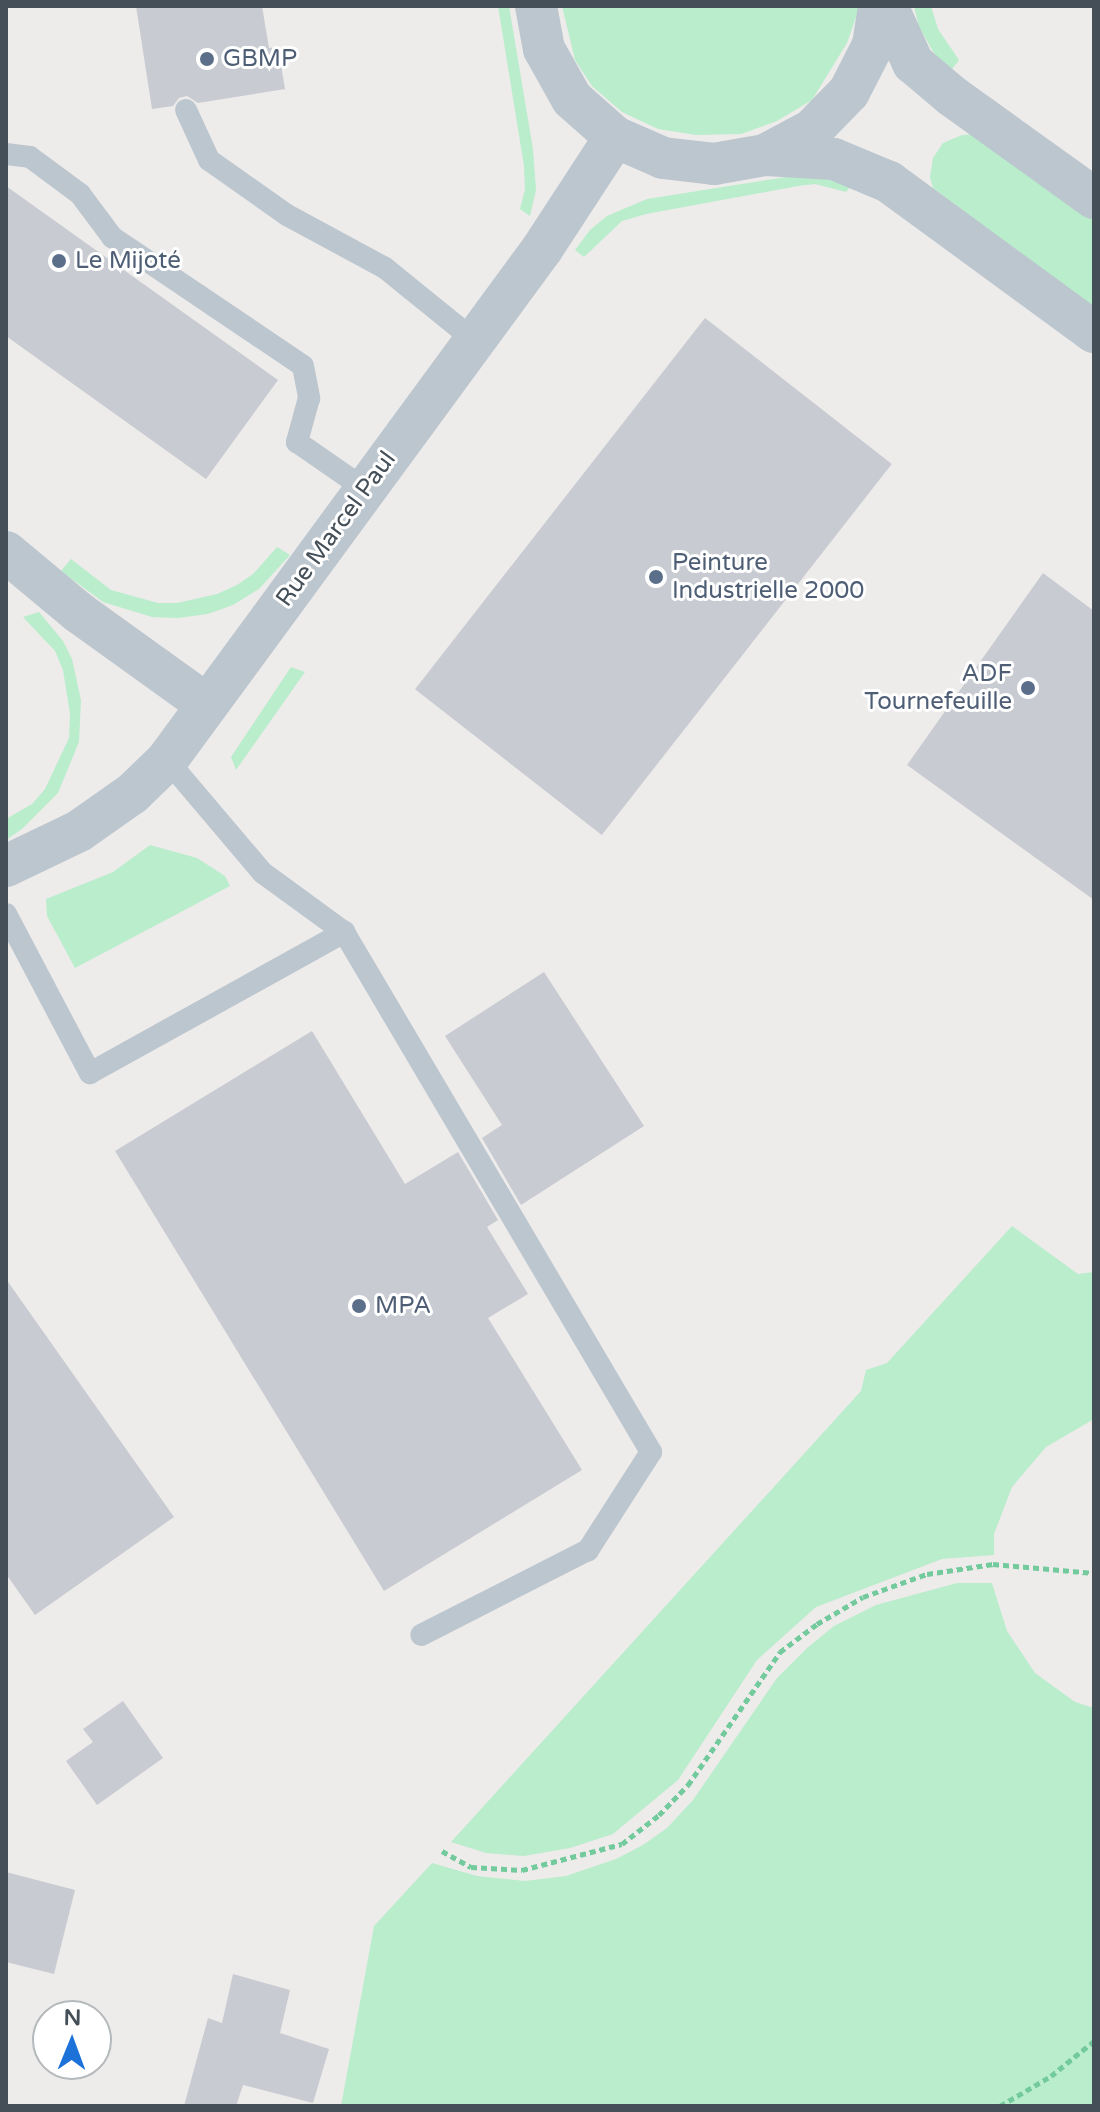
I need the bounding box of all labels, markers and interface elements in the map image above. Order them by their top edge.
place label: GBMP [223,45,297,73]
marker: GBMP [198,50,216,68]
place label: Le Mijoté [75,247,181,275]
marker: Le Mijoté [50,252,68,270]
street label: Rue Marcel Paul [270,446,402,612]
place label: Peinture Industrielle 2000 [672,549,864,605]
marker: Peinture Industrielle 2000 [647,568,665,586]
place label: ADF Tournefeuille [864,660,1012,716]
marker: ADF Tournefeuille [1019,679,1037,697]
place label: MPA [375,1292,431,1320]
marker: MPA [350,1297,368,1315]
north arrow [32,2000,112,2080]
text: N [63,2005,81,2031]

